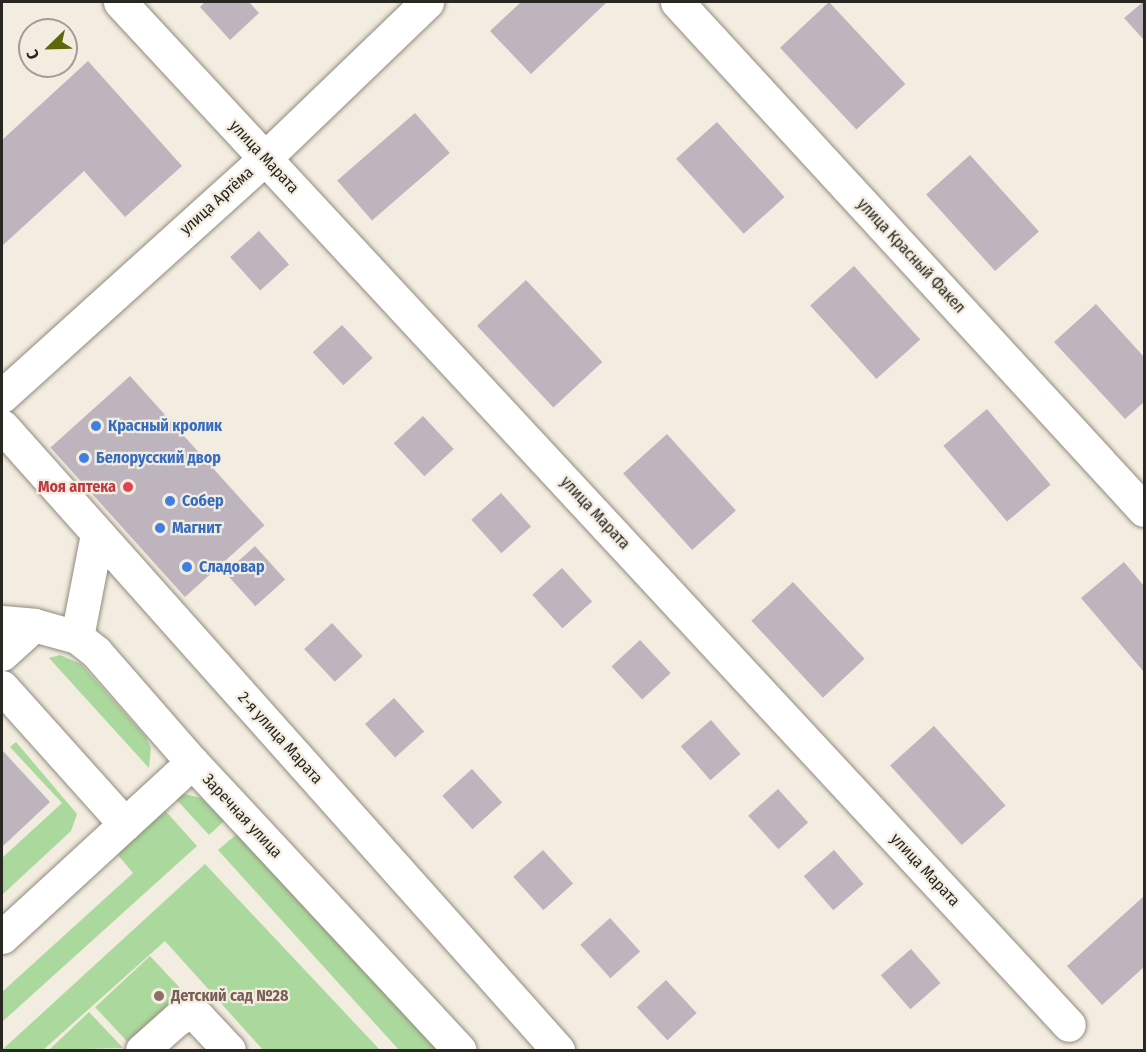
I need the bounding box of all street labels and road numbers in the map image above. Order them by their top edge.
street label: улица Марата [225,117,303,197]
street label: улица Артёма [176,163,258,239]
street label: улица Красный Факел [853,195,969,317]
street label: улица Марата [556,473,634,553]
street label: 2-я улица Марата [234,688,326,788]
street label: Заречная улица [198,770,286,862]
street label: улица Марата [886,830,964,910]

